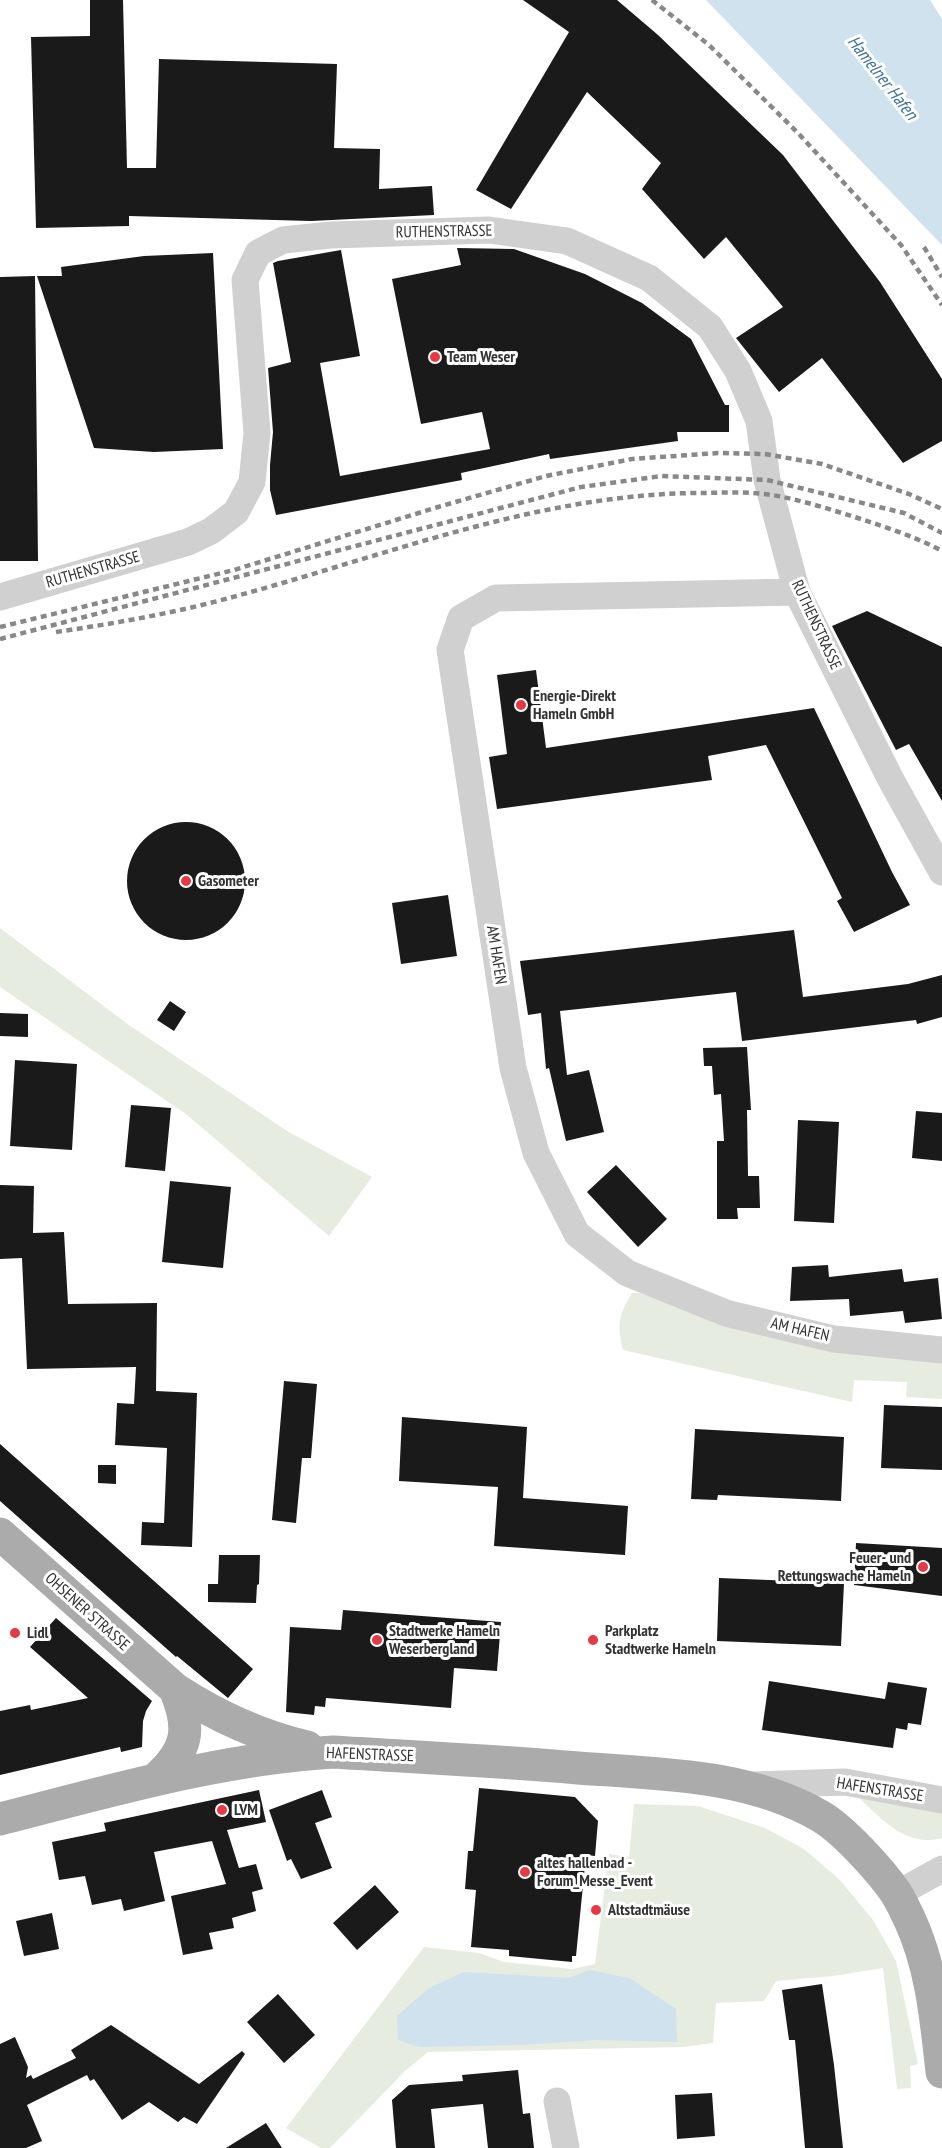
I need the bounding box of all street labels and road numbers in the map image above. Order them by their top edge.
street label: RUTHENSTRASSE [396,222,492,242]
street label: RUTHENSTRASSE [44,547,142,593]
street label: RUTHENSTRASSE [787,577,845,673]
street label: AM HAFEN [482,924,510,986]
street label: AM HAFEN [769,1314,831,1346]
street label: OHSENER STRASSE [41,1569,133,1655]
street label: HAFENSTRASSE [326,1744,414,1766]
street label: HAFENSTRASSE [835,1774,925,1806]

